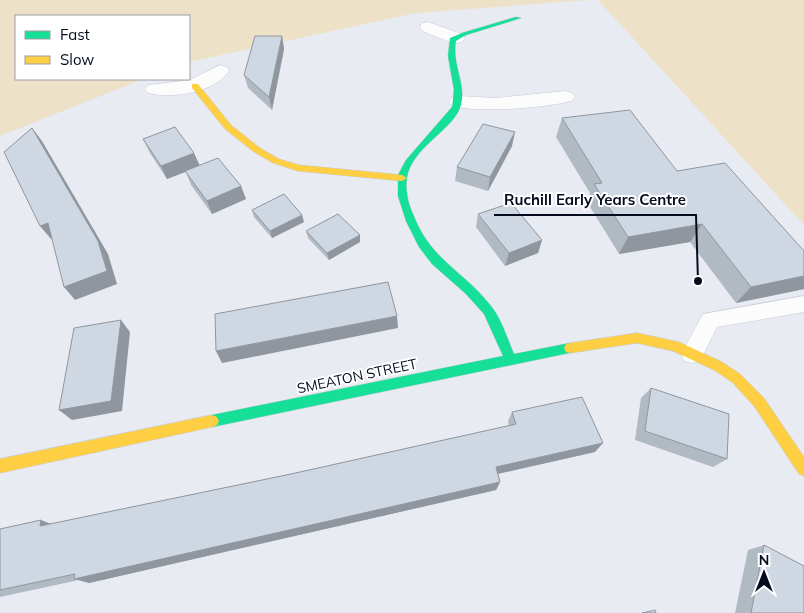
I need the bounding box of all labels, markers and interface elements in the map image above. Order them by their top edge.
legend [15,15,190,80]
text: Fast [60,25,90,44]
text: Slow [60,50,94,69]
callout: Ruchill Early Years Centre [494,185,696,215]
text: Ruchill Early Years Centre [504,190,686,209]
street label: SMEATON STREET [295,354,419,398]
north arrow [739,548,789,598]
text: N [759,551,769,569]

